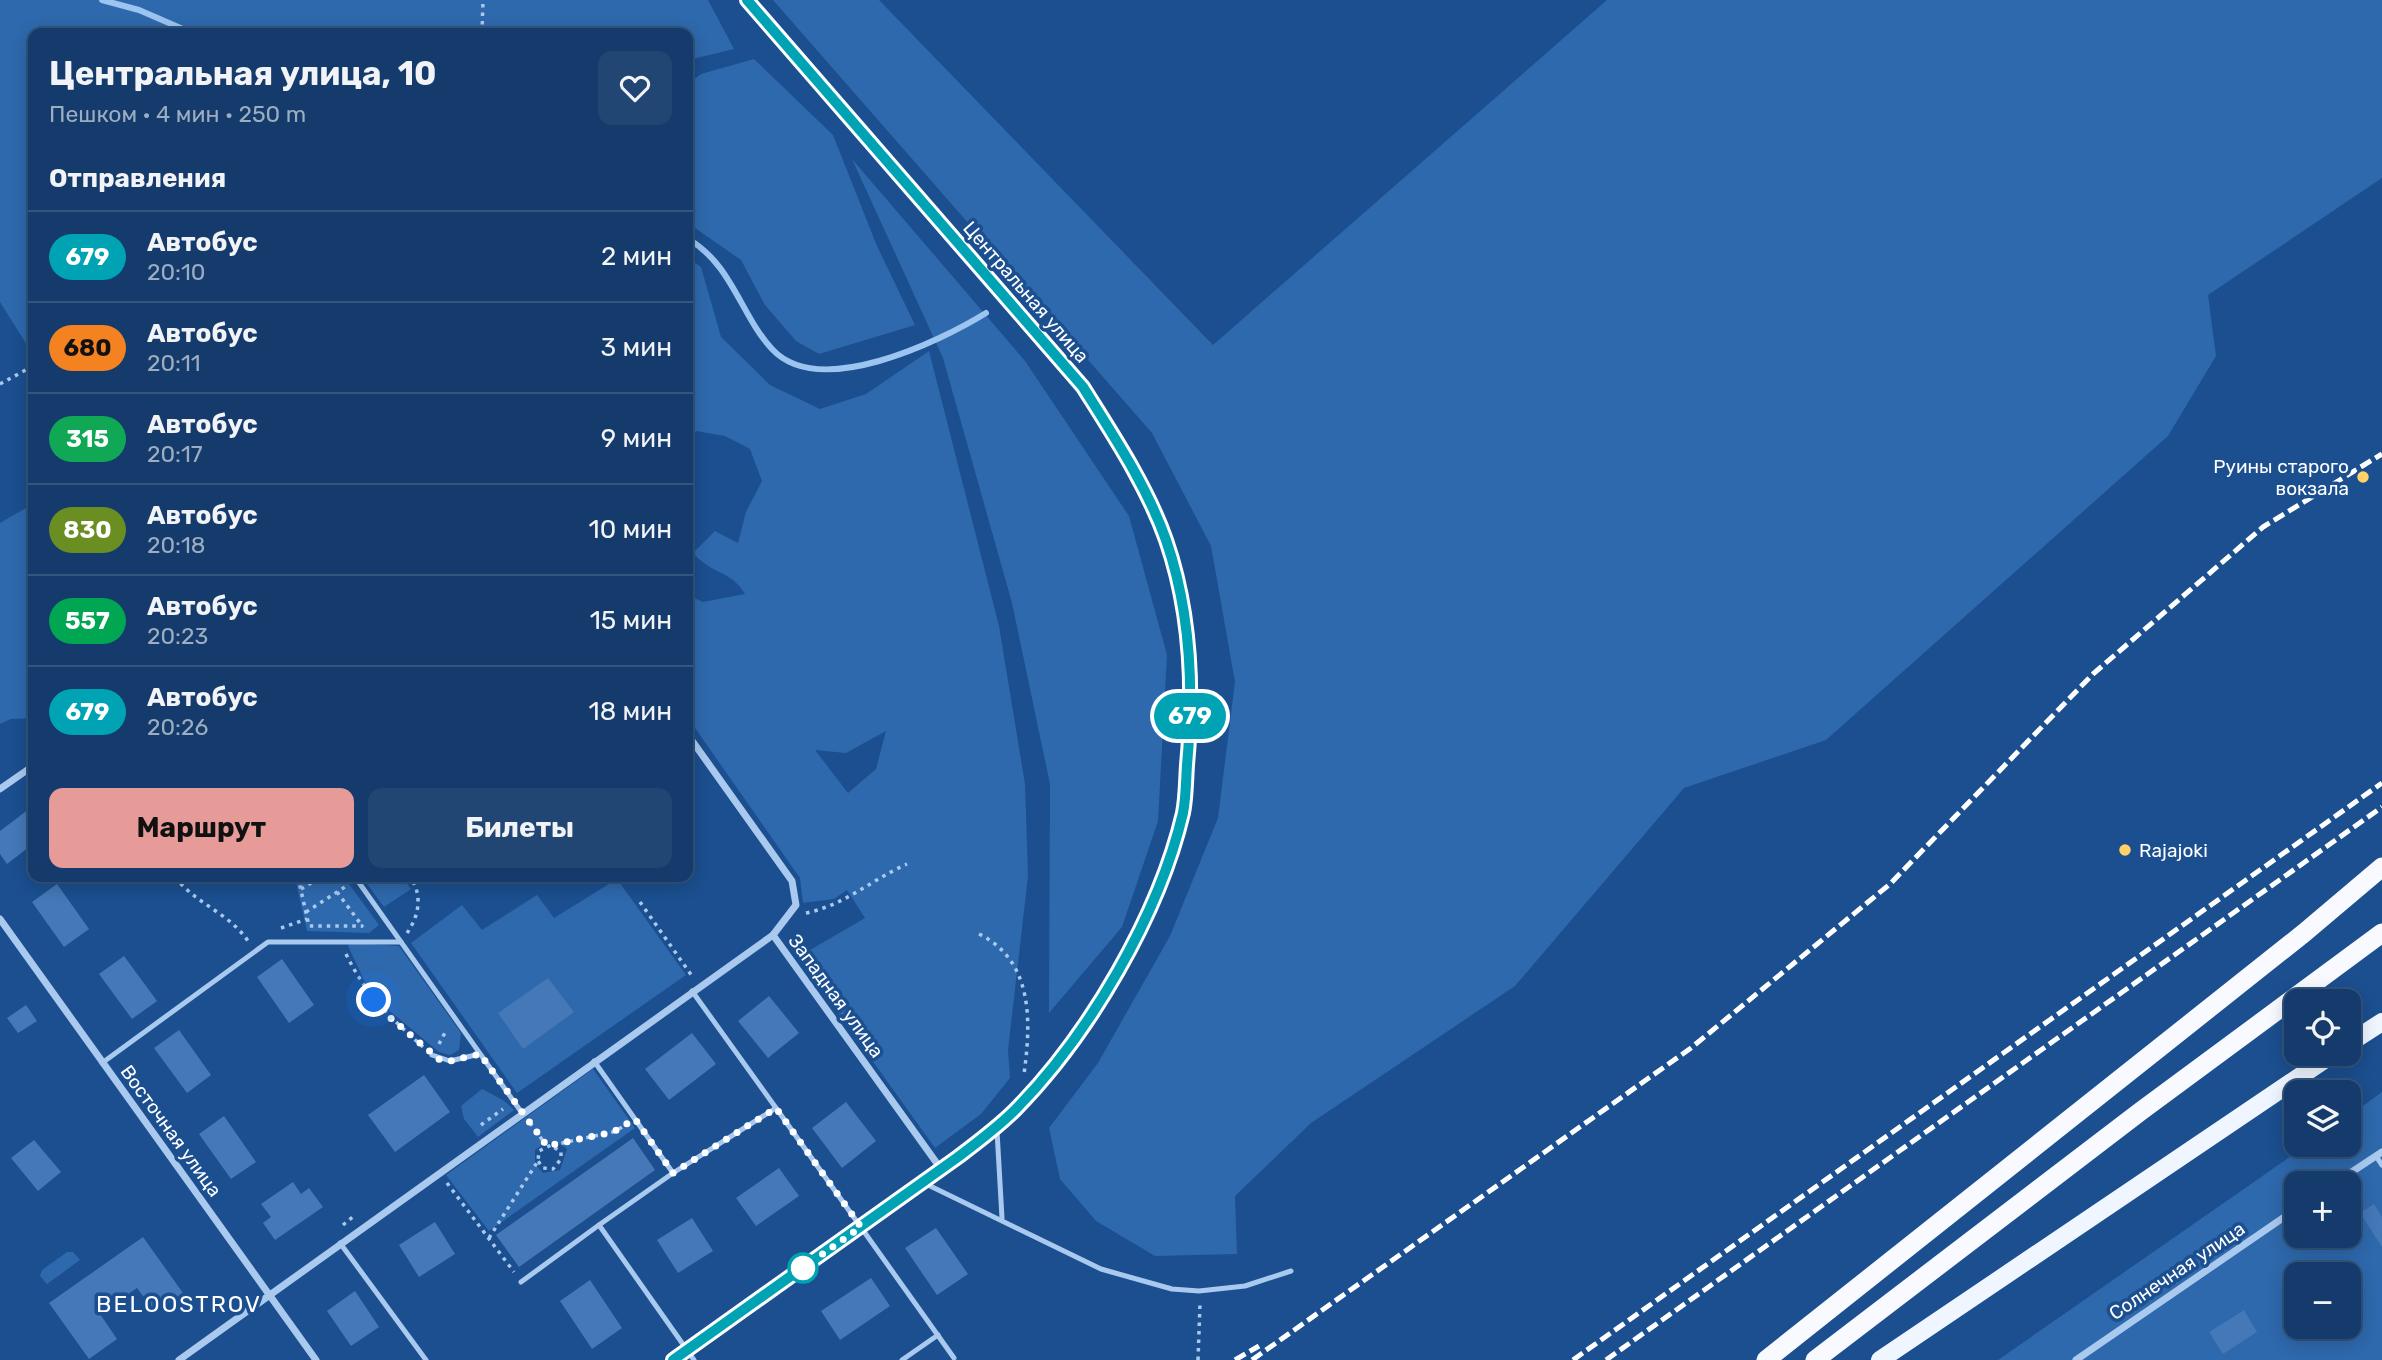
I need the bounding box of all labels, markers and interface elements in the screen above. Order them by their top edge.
button: heart [598,51,672,125]
text: Центральная улица, 10 [49,54,437,93]
text: Пешком · 4 мин · 250 m [49,100,306,128]
text: Отправления [49,163,226,194]
street label: Центральная улица [958,217,1094,367]
text: Автобус [147,227,258,258]
text: 2 мин [601,241,672,272]
text: 679 [66,243,109,271]
text: 20:10 [147,258,205,286]
text: Автобус [147,318,258,349]
text: 3 мин [601,332,672,363]
text: 680 [63,334,112,362]
text: 20:11 [147,349,201,377]
text: Автобус [147,409,258,440]
text: 9 мин [601,423,672,454]
text: 315 [66,425,109,453]
text: 20:17 [147,440,203,468]
place label: Руины старого вокзала [2213,455,2349,500]
marker: Руины старого вокзала [2355,469,2371,485]
text: Автобус [147,500,258,531]
text: 10 мин [589,514,672,545]
text: 830 [63,516,112,544]
text: 20:18 [147,531,205,559]
text: Автобус [147,591,258,622]
text: 15 мин [590,605,672,636]
text: 557 [65,607,110,635]
text: 20:23 [147,622,208,650]
text: Автобус [147,682,258,713]
line badge: 679 [1150,693,1230,739]
text: 18 мин [589,696,672,727]
text: 679 [66,698,109,726]
text: 679 [1168,702,1212,730]
text: 20:26 [147,713,208,741]
button: Маршрут [49,788,354,868]
button: Билеты [368,788,672,868]
place label: Rajajoki [2139,839,2208,862]
marker: Rajajoki [2117,842,2133,858]
street label: Западная улица [783,930,889,1062]
your location [356,982,391,1017]
map controls [2284,989,2361,1339]
button: locate [2284,989,2361,1066]
street label: Восточная улица [116,1061,226,1201]
button: layers [2284,1080,2361,1157]
button: + [2284,1171,2361,1248]
street label: Солнечная улица [2105,1217,2249,1325]
unlabelled marker [788,1253,818,1283]
button: − [2284,1262,2361,1339]
district label: BELOOSTROV [96,1290,262,1318]

